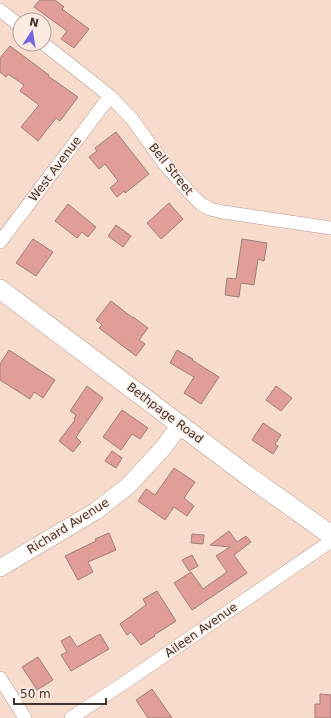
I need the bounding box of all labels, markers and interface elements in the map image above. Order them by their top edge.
north arrow [12,12,52,52]
text: N [28,15,40,30]
street label: West Avenue [26,134,84,204]
street label: Bell Street [146,140,196,198]
street label: Bethpage Road [124,380,206,446]
street label: Richard Avenue [24,495,112,557]
street label: Aileen Avenue [162,600,240,660]
scale bar [14,680,106,706]
text: 50 m [20,687,51,701]

